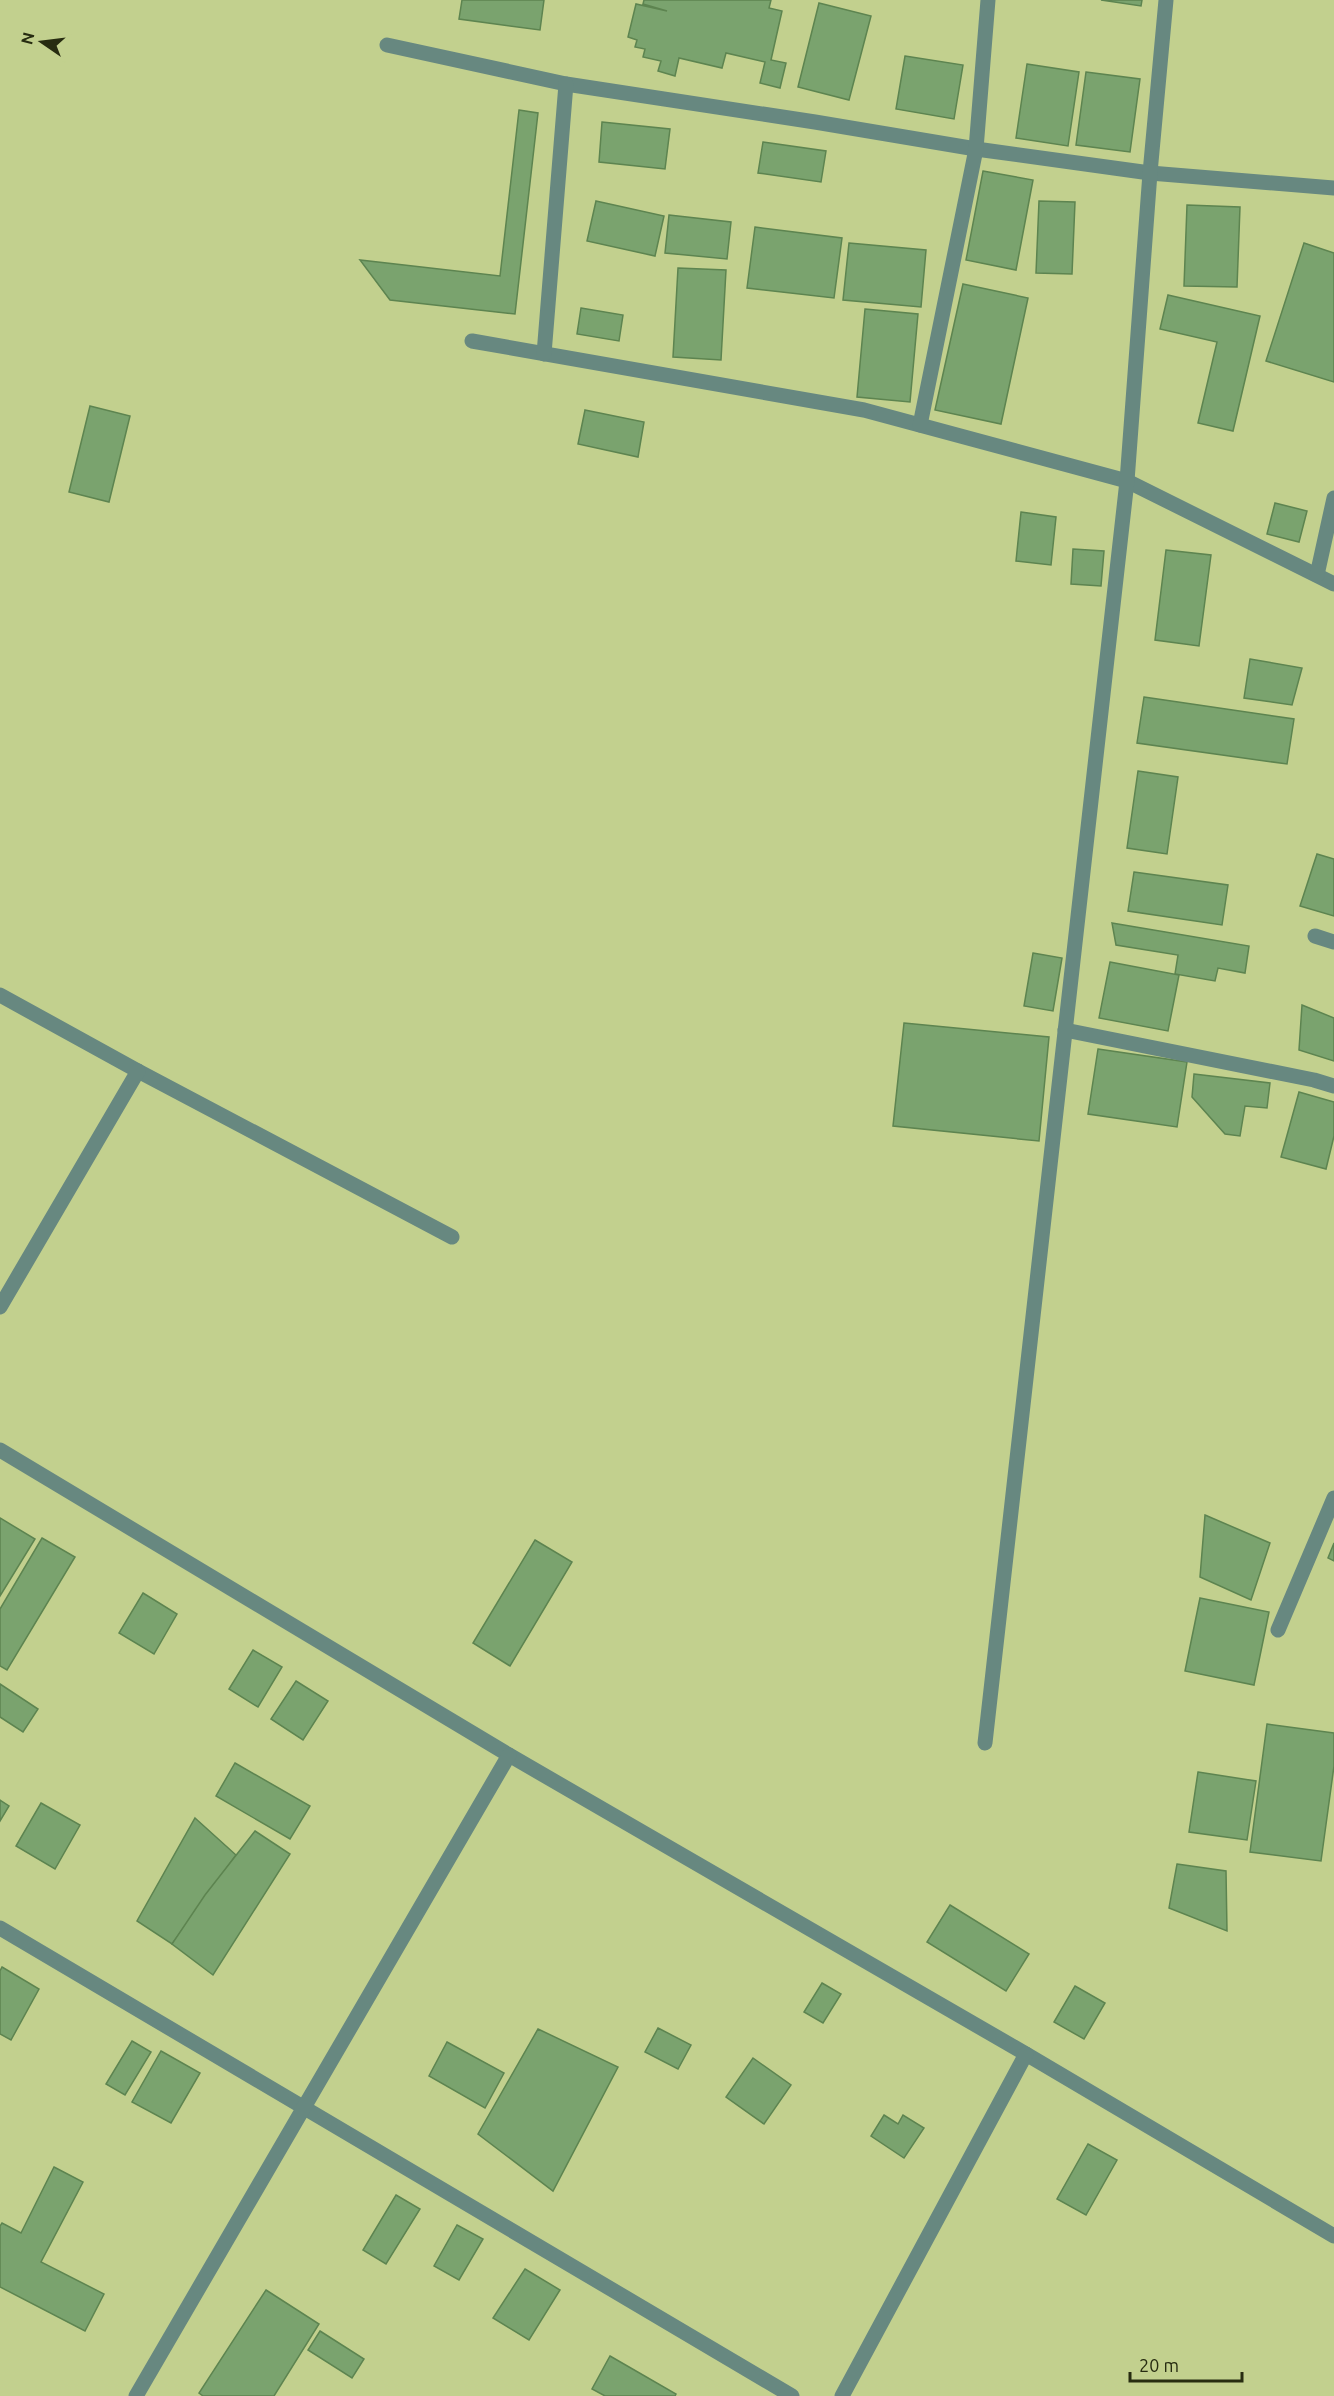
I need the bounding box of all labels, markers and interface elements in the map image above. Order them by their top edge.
north arrow [12,12,72,72]
text: N [17,30,38,46]
scale bar [1130,2345,1242,2383]
text: 20 m [1139,2355,1179,2375]

